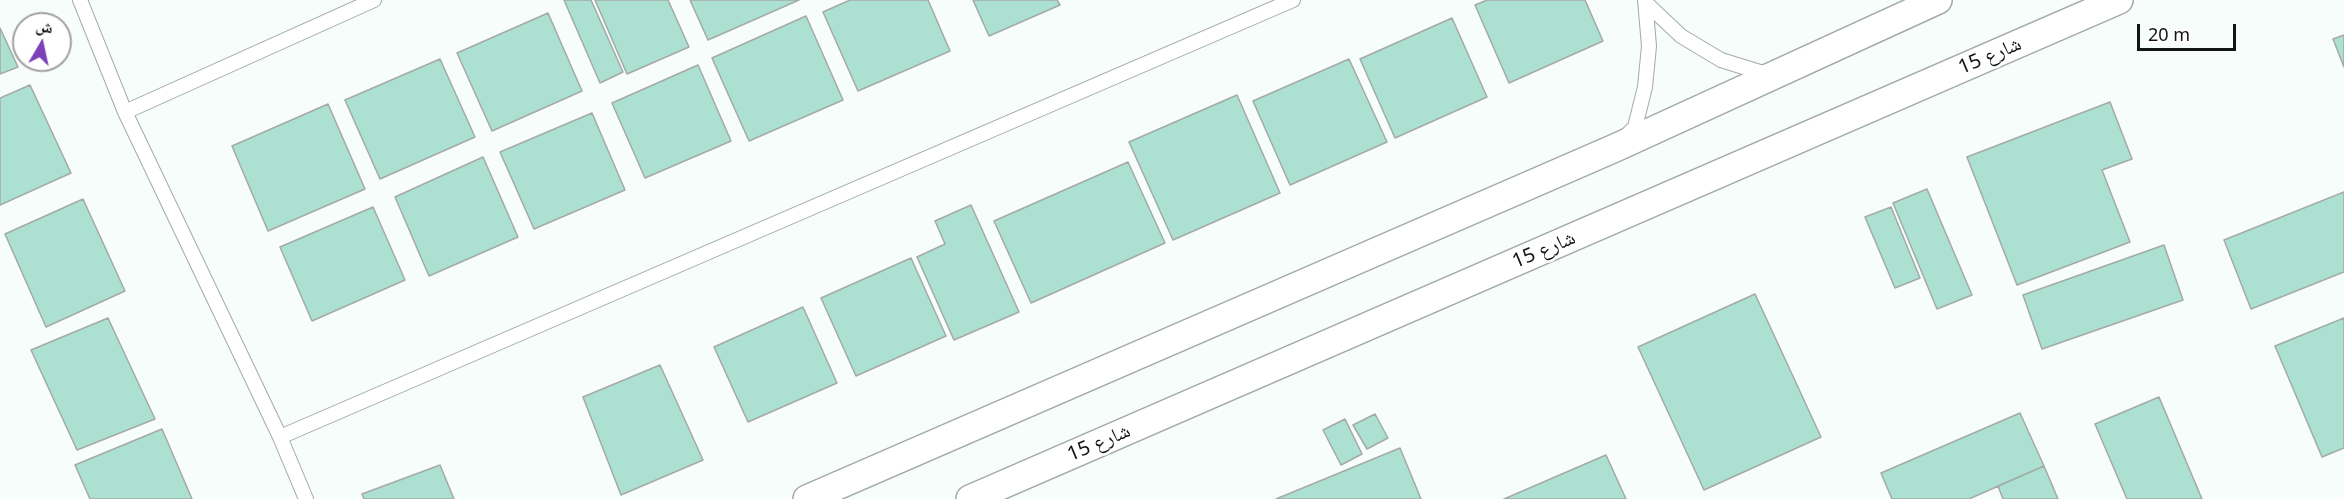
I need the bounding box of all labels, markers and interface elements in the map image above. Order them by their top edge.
north arrow [12,12,72,72]
scale bar [2140,12,2239,50]
text: ش [34,14,55,38]
text: 20 m [2148,22,2190,46]
street label: شارع 15 [1955,32,2025,80]
street label: شارع 15 [1509,226,1579,274]
street label: شارع 15 [1064,419,1134,467]

